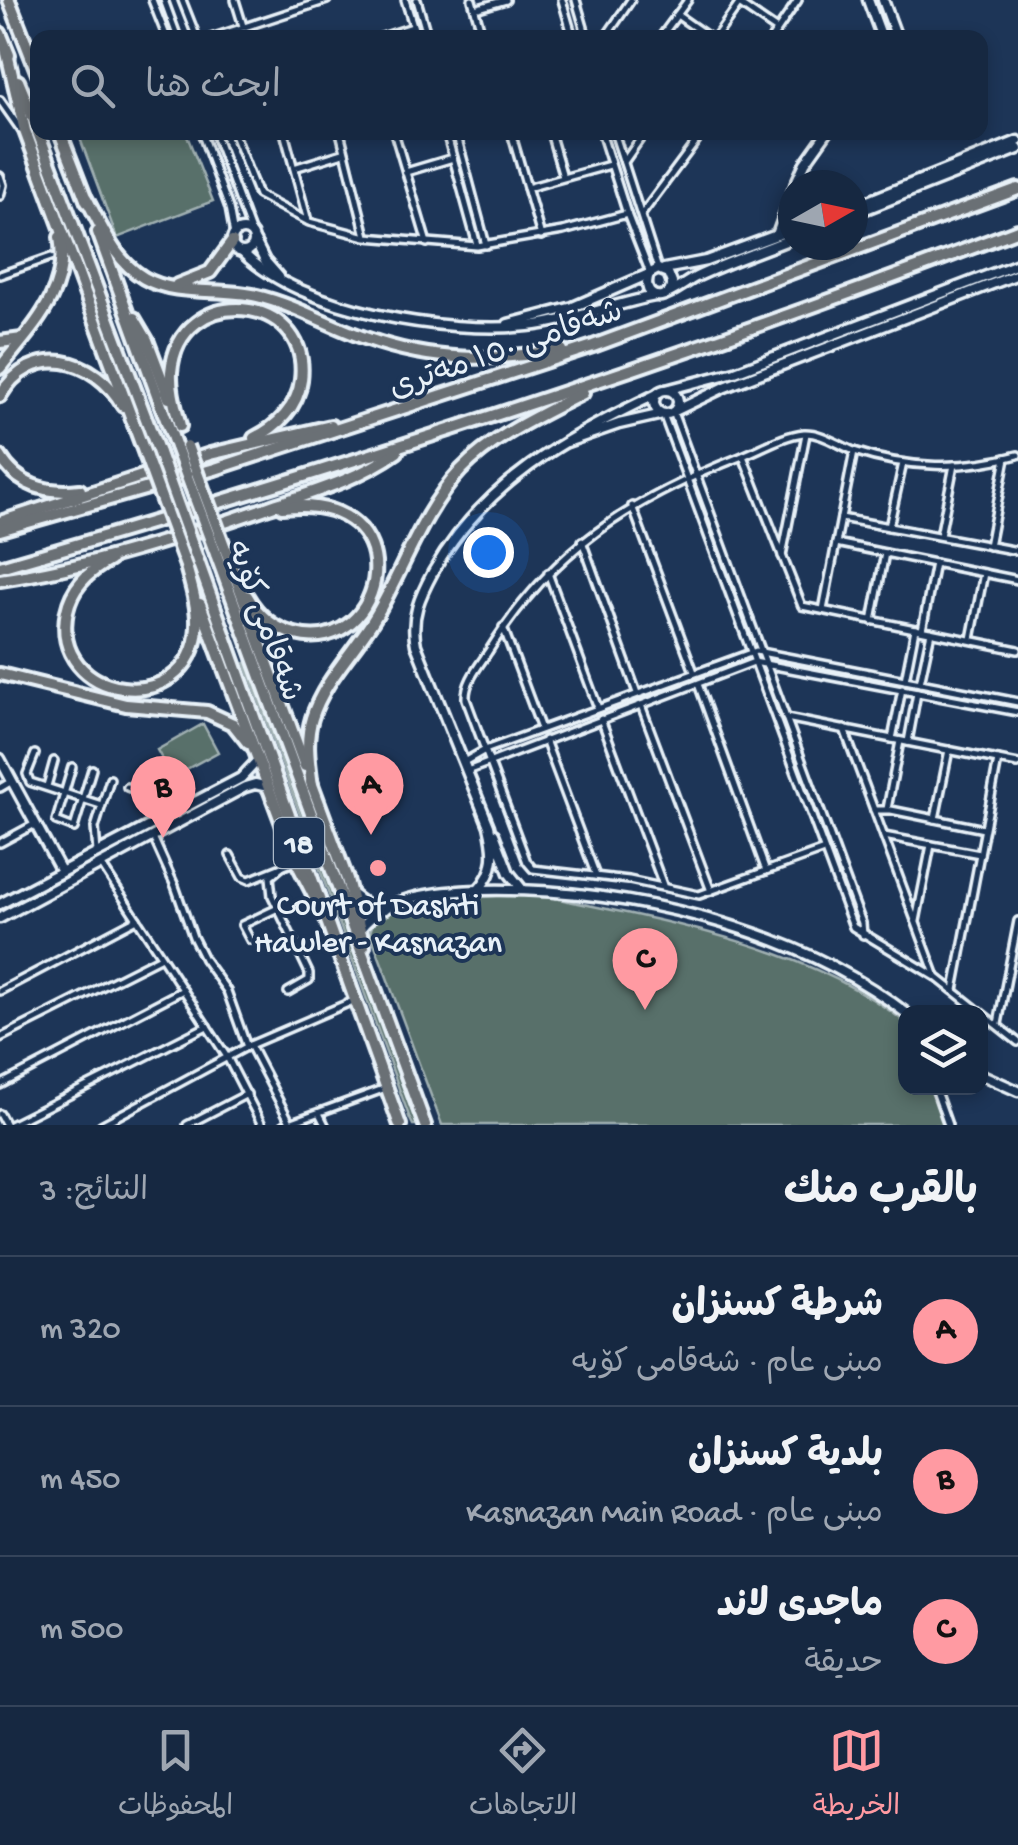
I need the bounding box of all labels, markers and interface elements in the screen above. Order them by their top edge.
search box [30,30,988,140]
icon: search [65,58,120,113]
text: ابحث هنا [145,67,281,111]
north arrow [778,170,868,260]
street label: شەقامی ١٥٠ مەتری [385,294,628,410]
your location [463,527,514,578]
street label: شەقامی کۆیە [216,536,309,708]
pin: A [338,752,404,835]
pin: B [130,756,196,838]
road number: 18 [274,818,324,868]
marker: Court of Dashti Hawler - Kasnazan [367,857,389,879]
place label: Court of Dashti Hawler - Kasnazan [254,889,502,964]
pin: C [612,928,678,1010]
map controls [898,1005,988,1095]
button: layers [898,1005,988,1095]
text: بالقرب منك [784,1170,978,1219]
text: النتائج: 3 [40,1174,148,1212]
text: شرطة كسنزان [672,1286,883,1330]
text: 320 m [40,1312,121,1350]
text: A [936,1312,955,1350]
text: مبنى عام · شەقامی کۆیە [572,1346,883,1384]
text: بلدية كسنزان [688,1436,883,1480]
text: 450 m [40,1462,120,1500]
text: B [937,1462,954,1500]
text: مبنى عام · Kasnazan Main Road [466,1496,883,1534]
text: ماجدی لاند [717,1586,883,1630]
text: 500 m [40,1612,123,1650]
text: C [937,1612,954,1650]
text: حديقة [805,1646,883,1684]
tab: المحفوظات [118,1723,233,1829]
tab: الاتجاهات [469,1723,577,1829]
tab: الخريطة [813,1723,900,1829]

